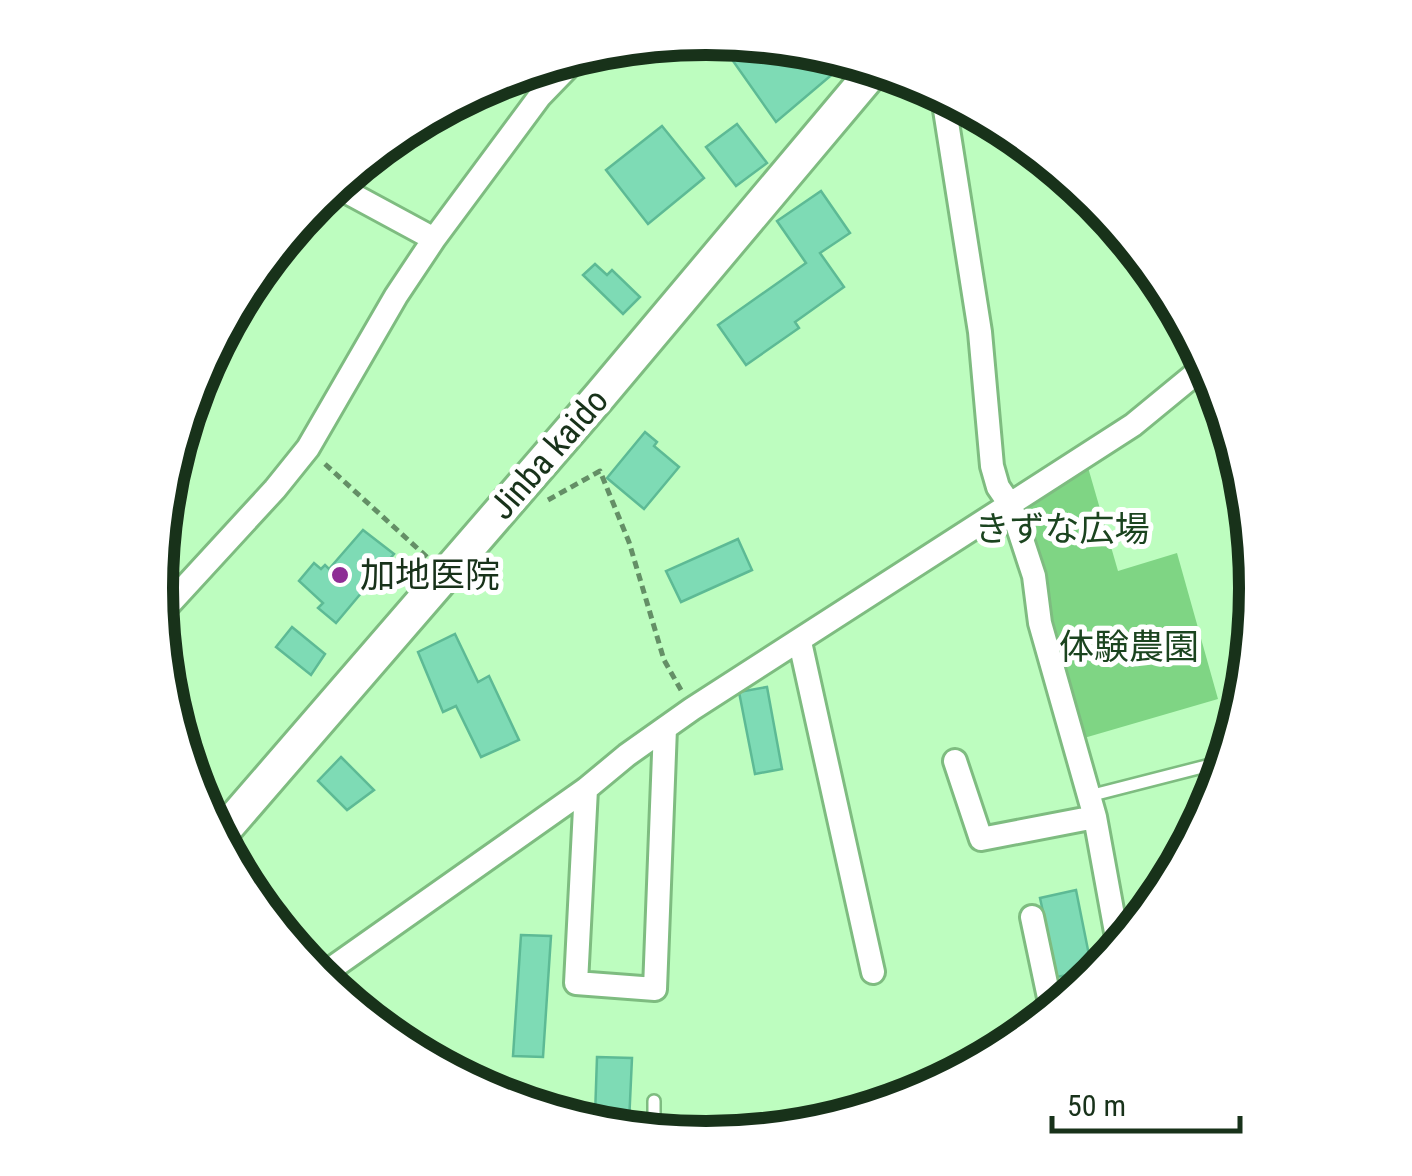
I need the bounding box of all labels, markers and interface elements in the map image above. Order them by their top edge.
street label: Jinba kaido [481,380,617,528]
park label: きずな広場 [974,509,1150,550]
place label: 加地医院 [360,555,500,596]
marker: 加地医院 [329,564,351,586]
park label: 体験農園 [1059,627,1199,668]
scale bar [1052,1071,1240,1133]
text: 50 m [1067,1088,1126,1123]

